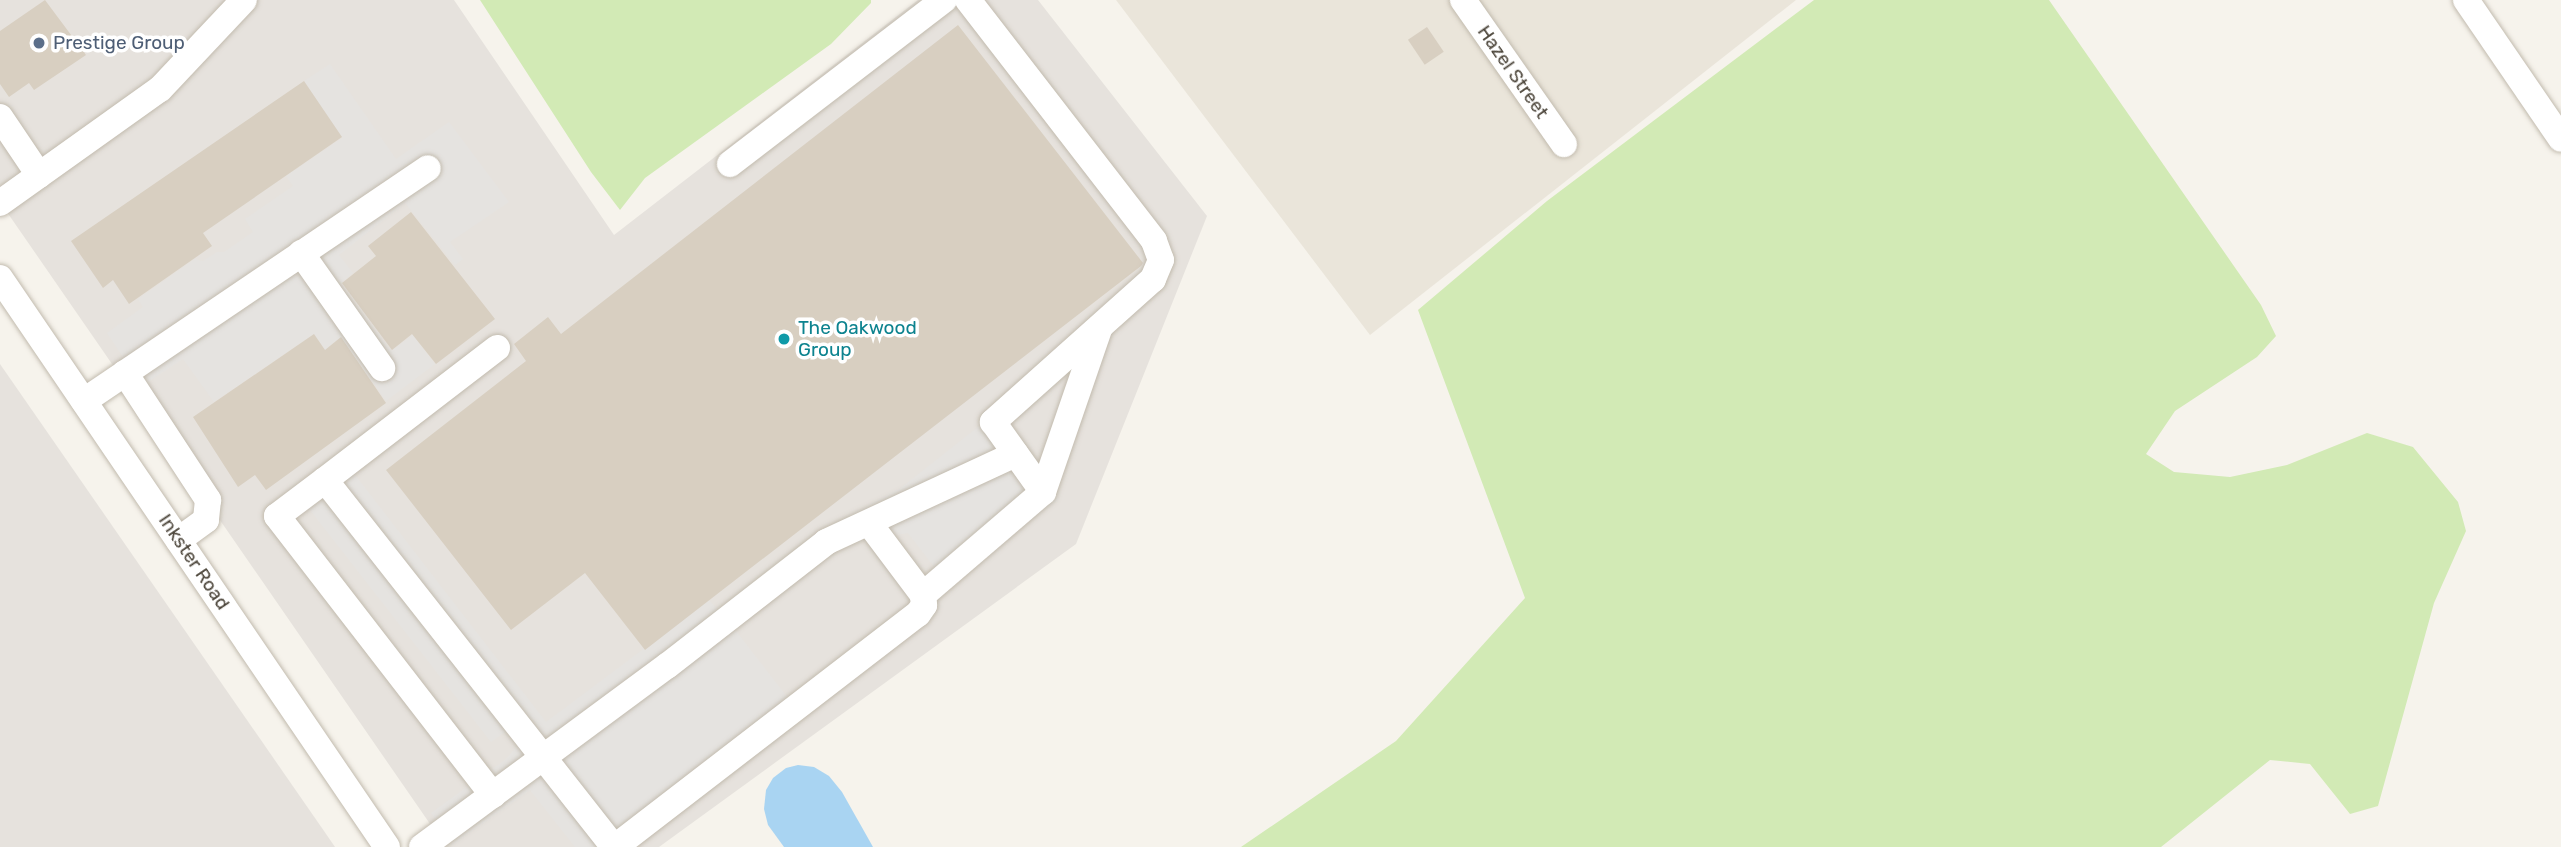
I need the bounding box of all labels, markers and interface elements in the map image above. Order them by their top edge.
street label: Hazel Street [1473,21,1553,123]
place label: Prestige Group [53,32,185,54]
marker: Prestige Group [31,35,47,51]
place label: The Oakwood Group [798,317,917,361]
marker: The Oakwood Group [776,331,792,347]
street label: Inkster Road [154,510,234,614]

